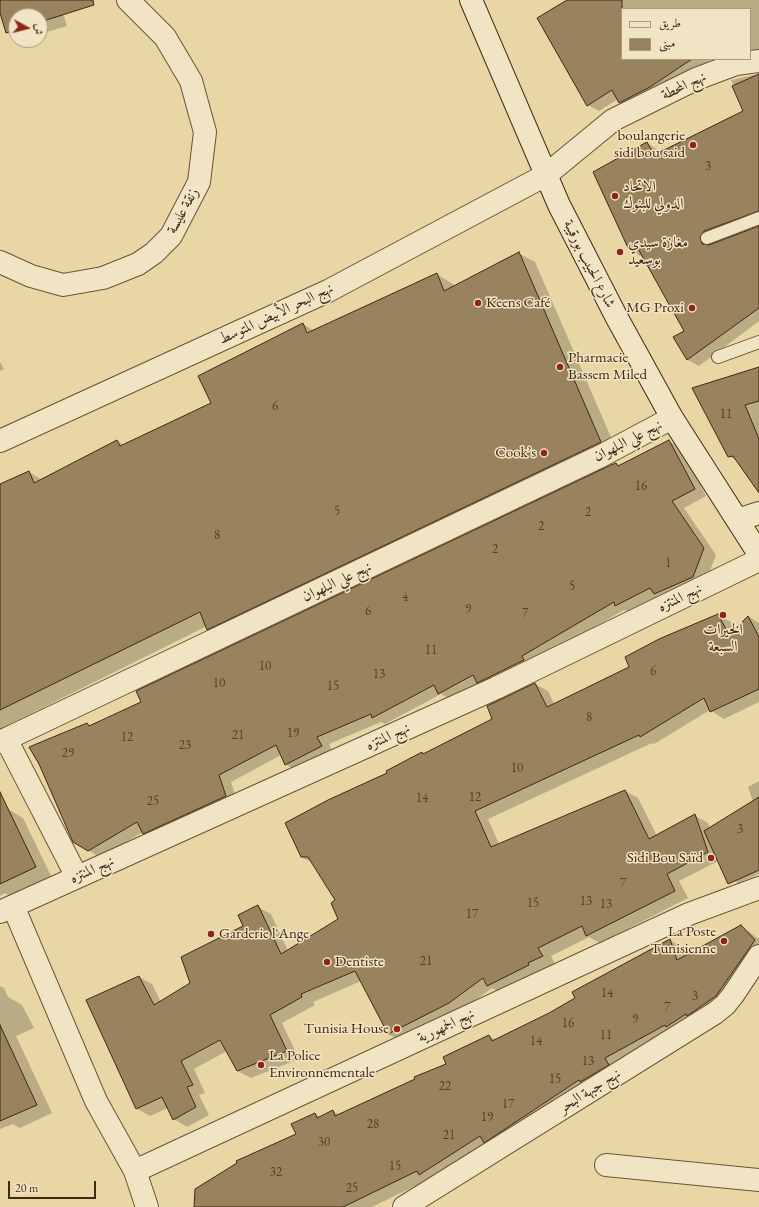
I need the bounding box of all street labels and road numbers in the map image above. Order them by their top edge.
street label: نهج المحطة [659,68,709,104]
street label: زنقة عليسة [163,185,203,237]
street label: شارع الحبيب بورقيبة [559,217,619,311]
street label: نهج البحر الأبيض المتوسط [216,280,336,348]
street label: نهج علي البلهوان [591,416,665,466]
street label: نهج علي البلهوان [299,558,375,606]
street label: نهج المنتزه [655,580,705,616]
street label: نهج المنتزه [363,719,413,755]
street label: نهج المنتزه [67,852,117,888]
street label: نهج الجمهورية [415,1005,477,1047]
street label: نهج جبهة البحر [556,1065,624,1117]

